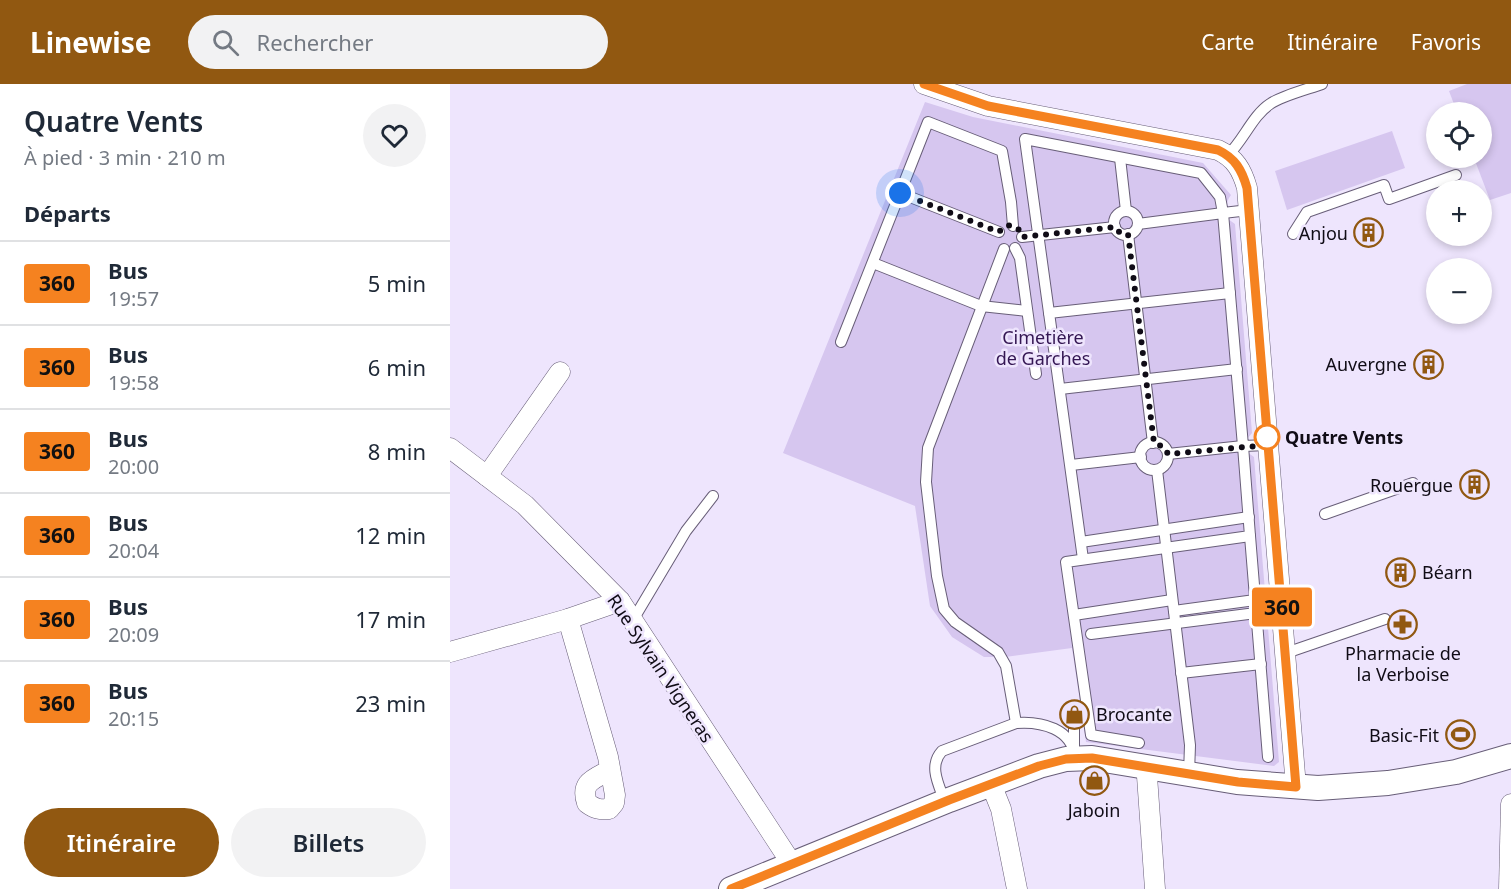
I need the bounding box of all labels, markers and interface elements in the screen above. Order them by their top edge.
search box [188,15,608,69]
text: Linewise [30,23,152,61]
icon: search [209,26,242,59]
text: Rechercher [257,27,373,57]
text: Carte [1201,28,1254,56]
text: Itinéraire [1287,28,1378,56]
text: Favoris [1411,28,1481,56]
text: Quatre Vents [24,102,203,140]
map controls [1426,102,1492,324]
button: locate [1426,102,1492,168]
button: heart [363,104,426,167]
text: À pied · 3 min · 210 m [24,144,226,171]
your location [885,178,915,208]
button: + [1426,180,1492,246]
text: Départs [24,198,111,228]
building icon: Anjou [1353,217,1385,249]
place label: Anjou [1299,221,1348,245]
text: Bus [108,255,148,285]
button: − [1426,258,1492,324]
text: 5 min [368,268,426,298]
text: 360 [39,269,75,297]
text: 19:57 [108,285,159,312]
park label: Cimetière de Garches [996,325,1090,370]
text: Bus [108,339,148,369]
building icon: Auvergne [1412,348,1444,380]
text: 6 min [368,352,426,382]
place label: Auvergne [1325,352,1407,376]
text: 360 [39,353,75,381]
text: 19:58 [108,369,159,396]
text: Bus [108,423,148,453]
marker: Quatre Vents [1254,424,1280,450]
place label: Quatre Vents [1285,425,1403,449]
text: 8 min [368,436,426,466]
text: 360 [39,437,75,465]
text: 20:00 [108,453,159,480]
building icon: Rouergue [1458,469,1490,501]
place label: Rouergue [1370,473,1453,497]
text: Bus [108,507,148,537]
text: 12 min [355,520,426,550]
text: 360 [39,521,75,549]
text: 20:04 [108,537,159,564]
building icon: Béarn [1385,556,1417,588]
place label: Béarn [1422,560,1473,584]
line badge: 360 [1248,588,1316,626]
street label: Rue Sylvain Vigneras [602,589,720,747]
text: Bus [108,591,148,621]
text: 360 [1264,593,1300,621]
text: 17 min [355,604,426,634]
text: 360 [39,605,75,633]
pharmacy icon: Pharmacie de la Verboise [1387,608,1419,640]
text: 20:09 [108,621,159,648]
place label: Pharmacie de la Verboise [1345,641,1461,686]
text: Bus [108,675,148,705]
text: 23 min [355,688,426,718]
text: 360 [39,689,75,717]
shop icon: Brocante [1059,698,1091,730]
place label: Brocante [1096,702,1172,726]
text: 20:15 [108,705,159,732]
sports icon: Basic-Fit [1444,719,1476,751]
place label: Basic-Fit [1369,723,1440,747]
shop icon: Jaboin [1078,765,1110,797]
place label: Jaboin [1066,798,1120,822]
button: Itinéraire [24,808,219,877]
button: Billets [231,808,426,877]

